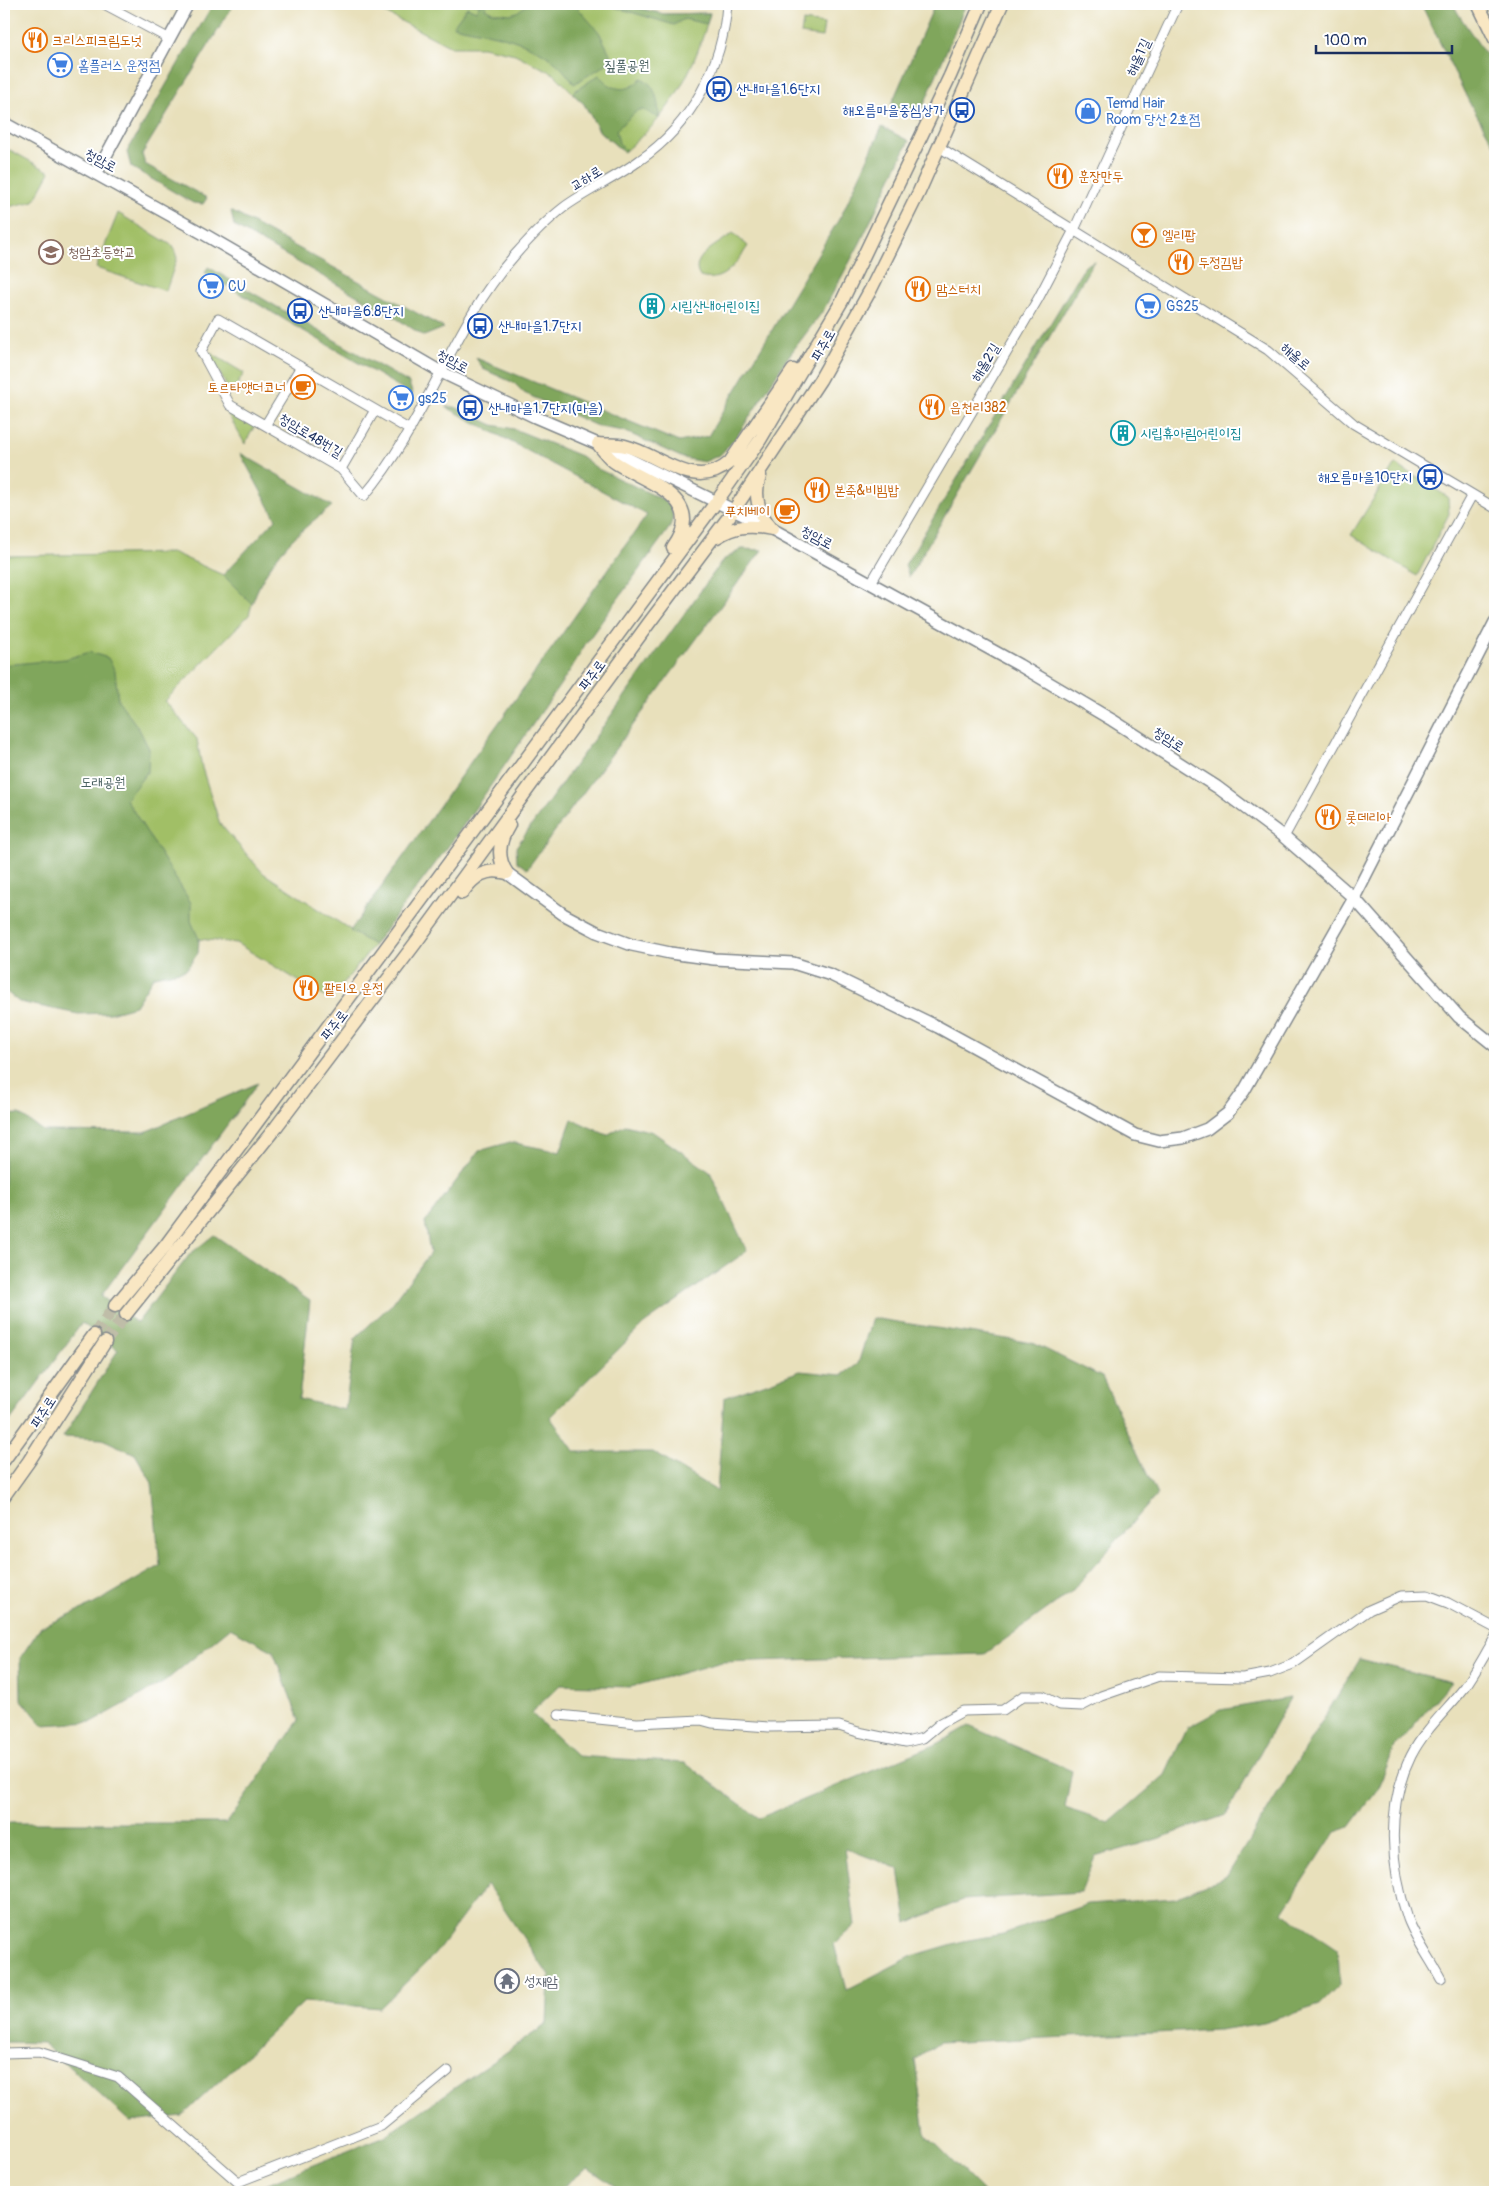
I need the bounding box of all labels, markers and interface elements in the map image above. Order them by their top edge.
scale bar [1316,22,1453,54]
restaurant icon: 크리스피크림도넛 [22,27,48,53]
text: 100 m [1324,31,1367,50]
place label: 크리스피크림도넛 [52,32,142,49]
street label: 해올1길 [1122,35,1155,79]
supermarket icon: 홈플러스 운정점 [47,52,73,78]
place label: 홈플러스 운정점 [78,57,160,74]
park label: 짚풀공원 [604,57,650,74]
bus stop icon: 산내마을1.6단지 [706,76,732,102]
place label: 산내마을1.6단지 [736,81,820,98]
place label: Temd Hair Room 당산 2호점 [1106,95,1200,128]
bus stop icon: 해오름마을중심상가 [949,97,975,123]
shop icon: Temd Hair Room 당산 2호점 [1075,98,1101,124]
place label: 해오름마을중심상가 [843,102,945,119]
street label: 청암로 [82,145,120,176]
street label: 교하로 [567,162,605,195]
restaurant icon: 훈장만두 [1047,163,1073,189]
place label: 훈장만두 [1078,168,1123,185]
bar icon: 엘리팝 [1131,222,1157,248]
place label: 엘리팝 [1162,227,1196,244]
school or university icon: 청암초등학교 [38,239,64,265]
place label: 청암초등학교 [68,244,136,261]
restaurant icon: 두정김밥 [1168,249,1194,275]
place label: 두정김밥 [1198,254,1244,271]
supermarket icon: CU [198,273,224,299]
restaurant icon: 맘스터치 [905,276,931,302]
place label: CU [228,278,246,295]
place label: 맘스터치 [936,281,981,298]
building icon: 시립산내어린이집 [639,293,665,319]
supermarket icon: GS25 [1135,293,1161,319]
bus stop icon: 산내마을6.8단지 [287,298,313,324]
place label: 시립산내어린이집 [670,298,760,315]
place label: GS25 [1166,298,1199,315]
place label: 산내마을6.8단지 [318,303,404,320]
bus stop icon: 산내마을1.7단지 [467,313,493,339]
place label: 산내마을1.7단지 [498,318,582,335]
street label: 파주로 [808,326,839,364]
street label: 해올2길 [967,339,1004,384]
street label: 해올로 [1277,339,1314,374]
street label: 청암로 [434,346,472,377]
cafe icon: 토르타앳더코너 [290,374,316,400]
place label: 토르타앳더코너 [207,379,286,396]
supermarket icon: gs25 [388,385,414,411]
place label: gs25 [418,390,447,407]
restaurant icon: 읍천리382 [919,394,945,420]
bus stop icon: 산내마을1.7단지(마을) [457,395,483,421]
place label: 읍천리382 [950,399,1007,416]
place label: 산내마을1.7단지(마을) [488,400,603,417]
street label: 청암로48번길 [276,410,346,462]
building icon: 시립휴아림어린이집 [1110,420,1136,446]
place label: 시립휴아림어린이집 [1140,425,1241,442]
bus stop icon: 해오름마을10단지 [1417,464,1443,490]
place label: 해오름마을10단지 [1318,469,1412,486]
restaurant icon: 본죽&비빔밥 [804,477,830,503]
place label: 본죽&비빔밥 [834,482,900,499]
cafe icon: 푸치베이 [774,498,800,524]
place label: 푸치베이 [725,503,770,520]
street label: 청암로 [798,522,836,553]
street label: 파주로 [576,657,609,694]
street label: 청암로 [1150,723,1188,756]
park label: 도래공원 [80,774,126,791]
restaurant icon: 롯데리아 [1315,804,1341,830]
place label: 롯데리아 [1346,809,1392,826]
restaurant icon: 팥티오 운정 [293,975,319,1001]
place label: 팥티오 운정 [324,980,383,997]
street label: 파주로 [317,1007,351,1044]
street label: 파주로 [27,1393,60,1431]
temple icon: 성재암 [494,1968,520,1994]
place label: 성재암 [524,1973,558,1990]

